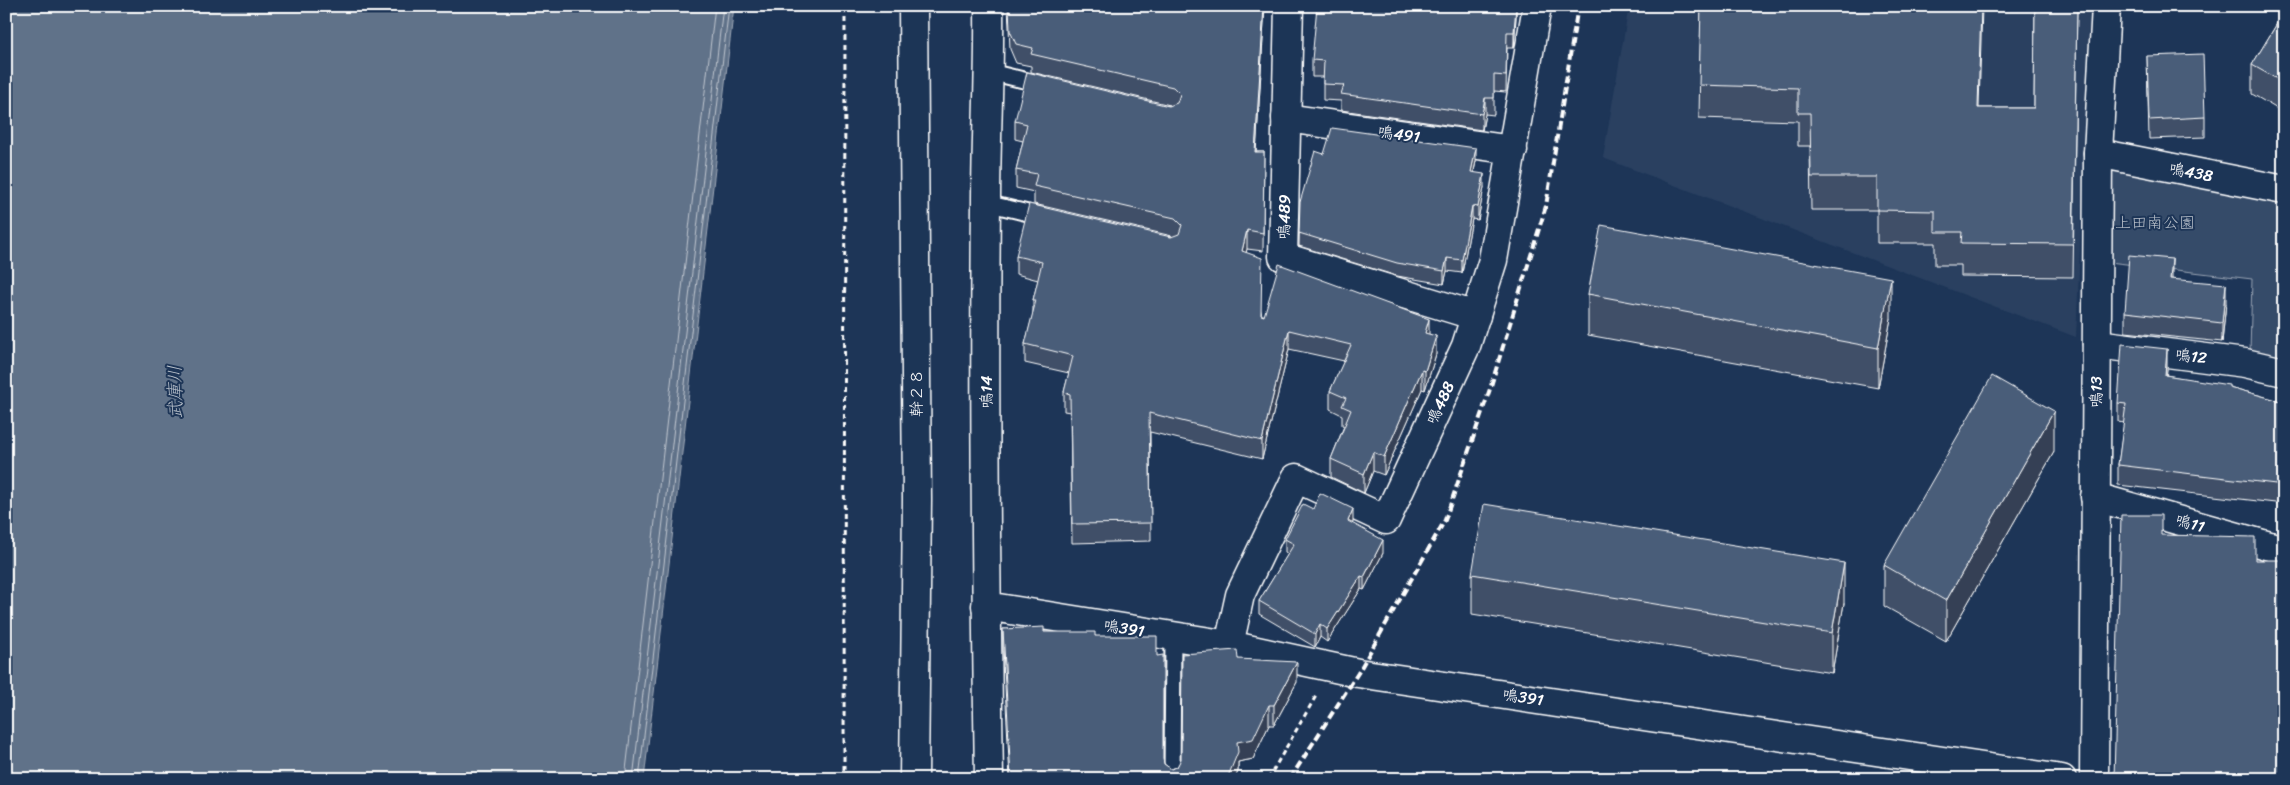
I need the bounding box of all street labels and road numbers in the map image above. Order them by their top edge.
street label: 鳴491 [1376,117,1422,151]
street label: 鳴438 [2166,154,2216,191]
street label: 鳴489 [1269,194,1299,240]
street label: 鳴12 [2173,340,2209,372]
street label: 幹２８ [902,369,931,417]
street label: 鳴14 [972,376,1001,408]
street label: 鳴488 [1417,376,1463,430]
street label: 鳴13 [2081,376,2111,408]
street label: 鳴11 [2172,505,2208,541]
street label: 鳴391 [1101,610,1147,646]
street label: 鳴391 [1500,680,1546,714]

